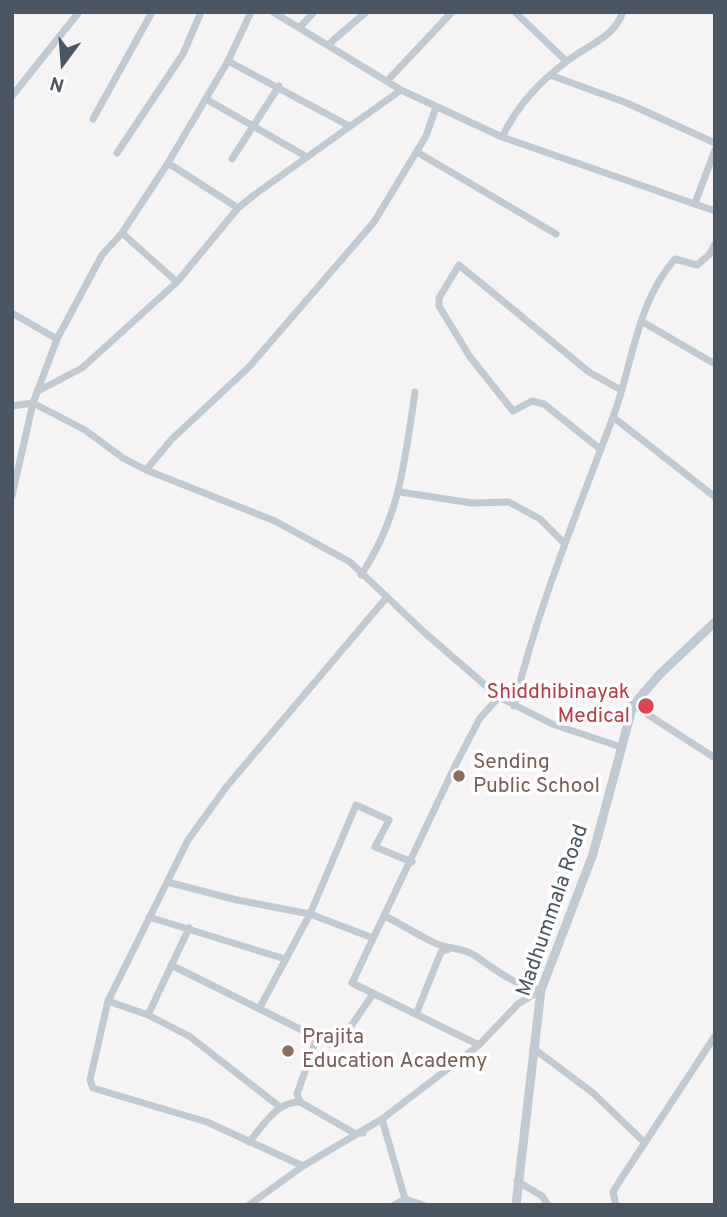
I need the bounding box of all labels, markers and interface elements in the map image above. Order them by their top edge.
north arrow [28,28,98,98]
text: N [47,70,67,97]
place label: Shiddhibinayak Medical [487,681,630,731]
marker: Shiddhibinayak Medical [636,696,656,716]
place label: Sending Public School [473,751,600,801]
marker: Sending Public School [451,768,467,784]
street label: Madhummala Road [513,822,595,1000]
place label: Prajita Education Academy [302,1026,487,1076]
marker: Prajita Education Academy [280,1043,296,1059]

